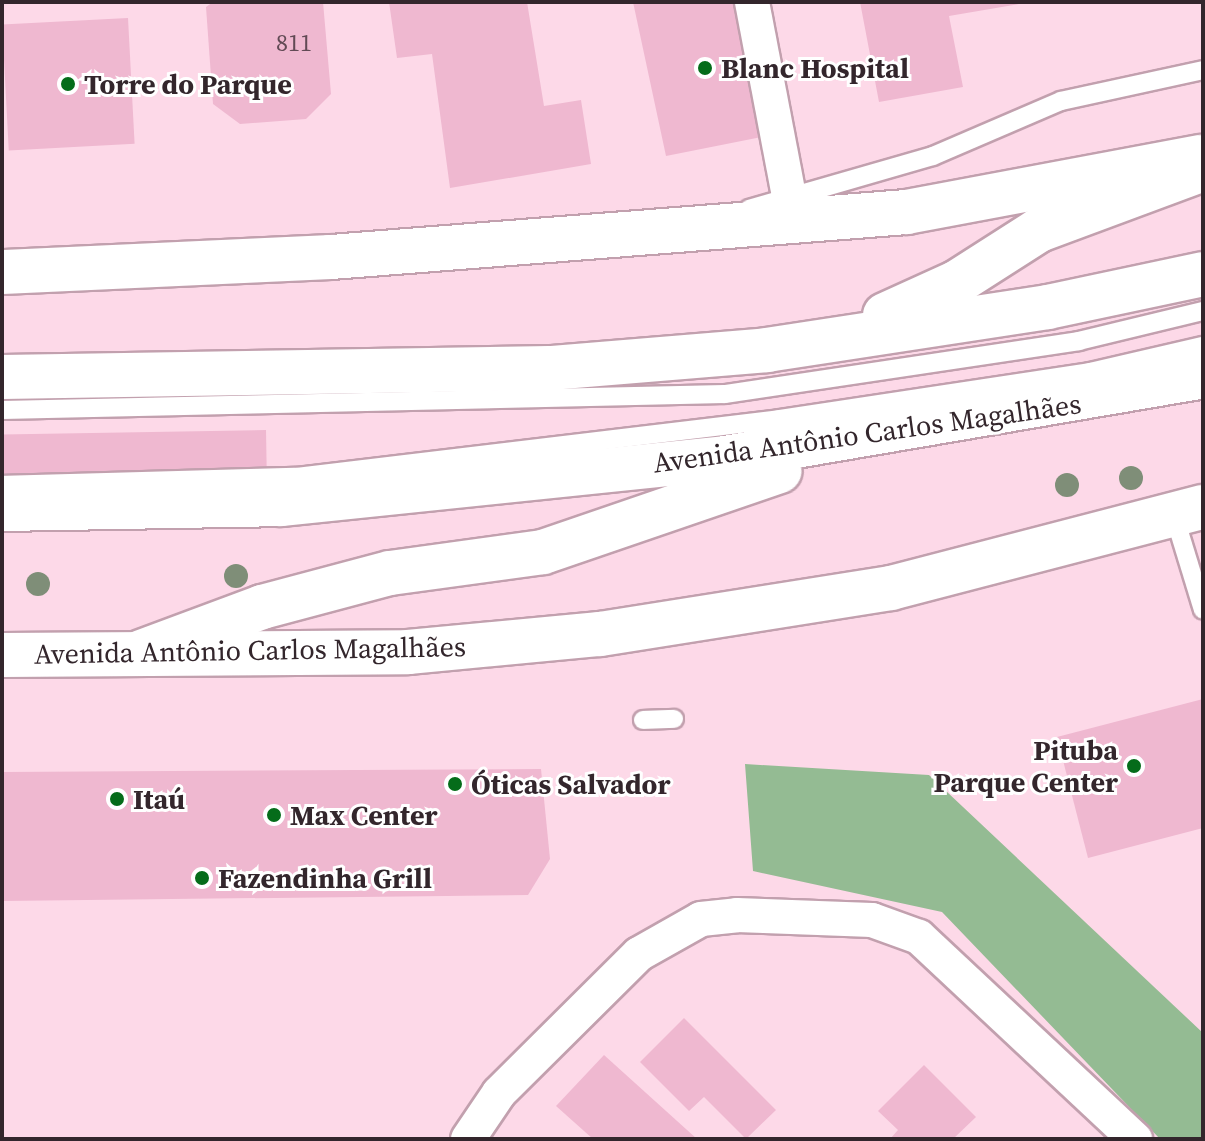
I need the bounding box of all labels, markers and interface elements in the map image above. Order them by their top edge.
house number: 811 [276,29,312,57]
place label: Blanc Hospital [721,51,909,85]
marker: Blanc Hospital [696,59,714,77]
place label: Torre do Parque [84,67,292,101]
marker: Torre do Parque [59,75,77,93]
street label: Avenida Antônio Carlos Magalhães [651,386,1083,480]
street label: Avenida Antônio Carlos Magalhães [34,629,466,671]
place label: Pituba Parque Center [934,733,1118,799]
marker: Pituba Parque Center [1125,757,1143,775]
place label: Óticas Salvador [471,767,670,801]
marker: Óticas Salvador [446,775,464,793]
place label: Itaú [133,782,185,816]
marker: Itaú [108,790,126,808]
place label: Max Center [290,798,437,832]
marker: Max Center [265,806,283,824]
place label: Fazendinha Grill [218,861,432,895]
marker: Fazendinha Grill [193,869,211,887]

